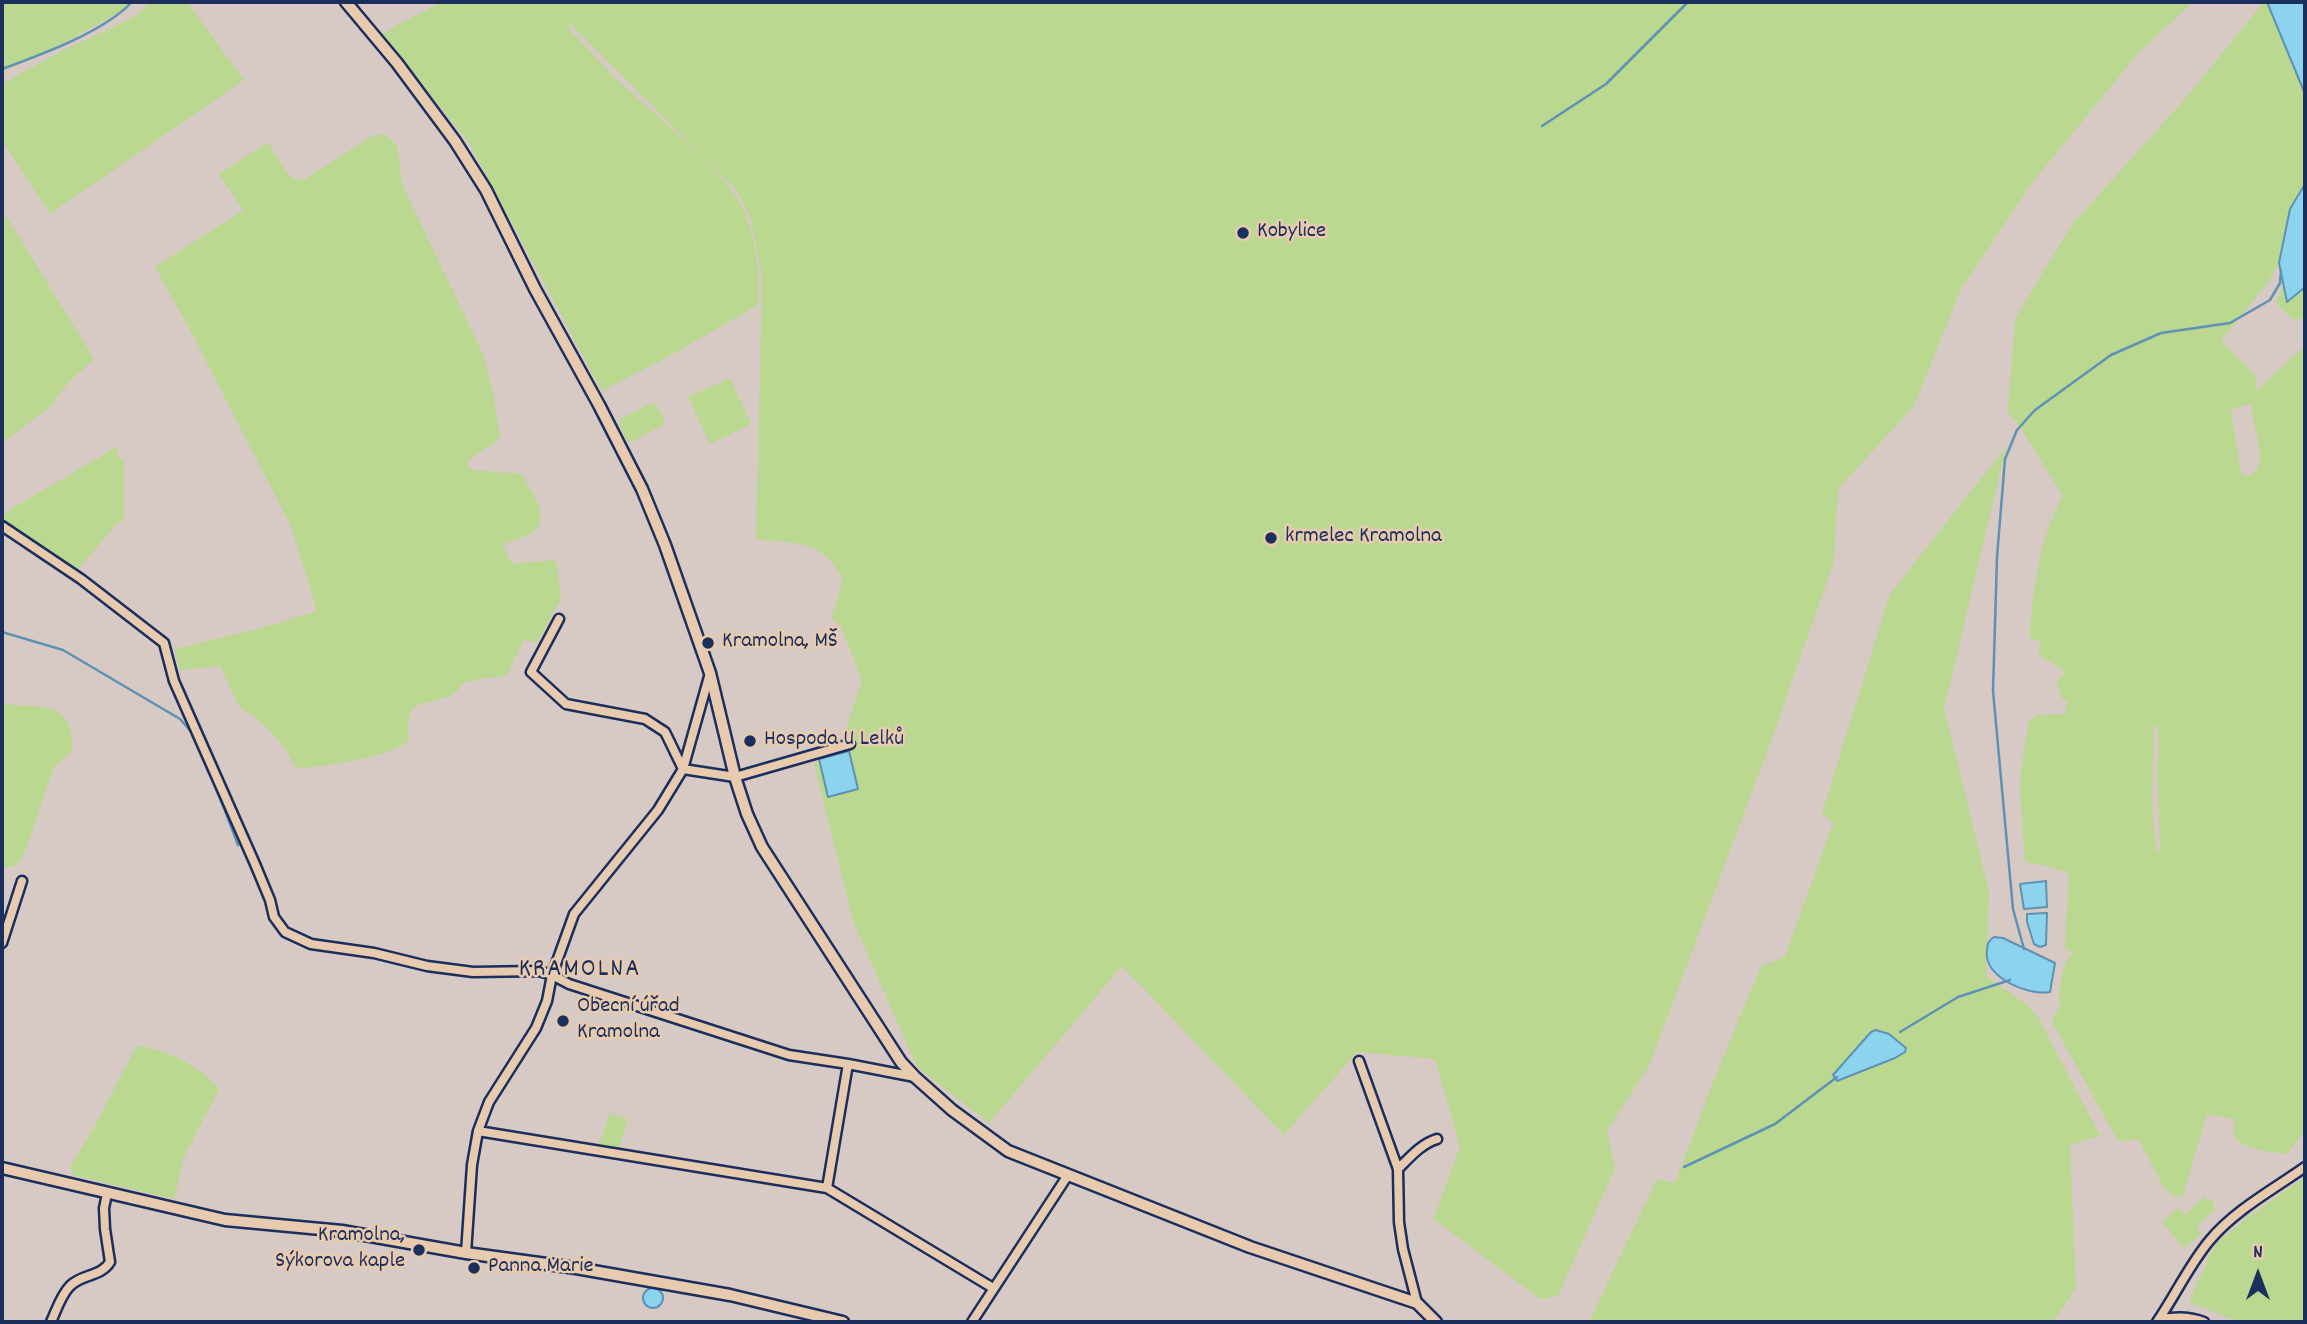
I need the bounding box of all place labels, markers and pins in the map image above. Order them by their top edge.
place label: Kobylice [1257,219,1326,247]
marker: Kobylice [1235,225,1251,241]
place label: krmelec Kramolna [1285,524,1442,552]
marker: krmelec Kramolna [1263,530,1279,546]
place label: Kramolna, MŠ [722,629,837,657]
marker: Kramolna, MŠ [700,635,716,651]
place label: Hospoda U Lelků [764,727,904,755]
marker: Hospoda U Lelků [742,733,758,749]
place label: Obecní úřad Kramolna [577,994,680,1048]
marker: Obecní úřad Kramolna [555,1013,571,1029]
place label: Kramolna, Sýkorova kaple [275,1223,405,1277]
marker: Kramolna, Sýkorova kaple [411,1242,427,1258]
place label: Panna Marie [488,1254,594,1282]
marker: Panna Marie [466,1260,482,1276]

